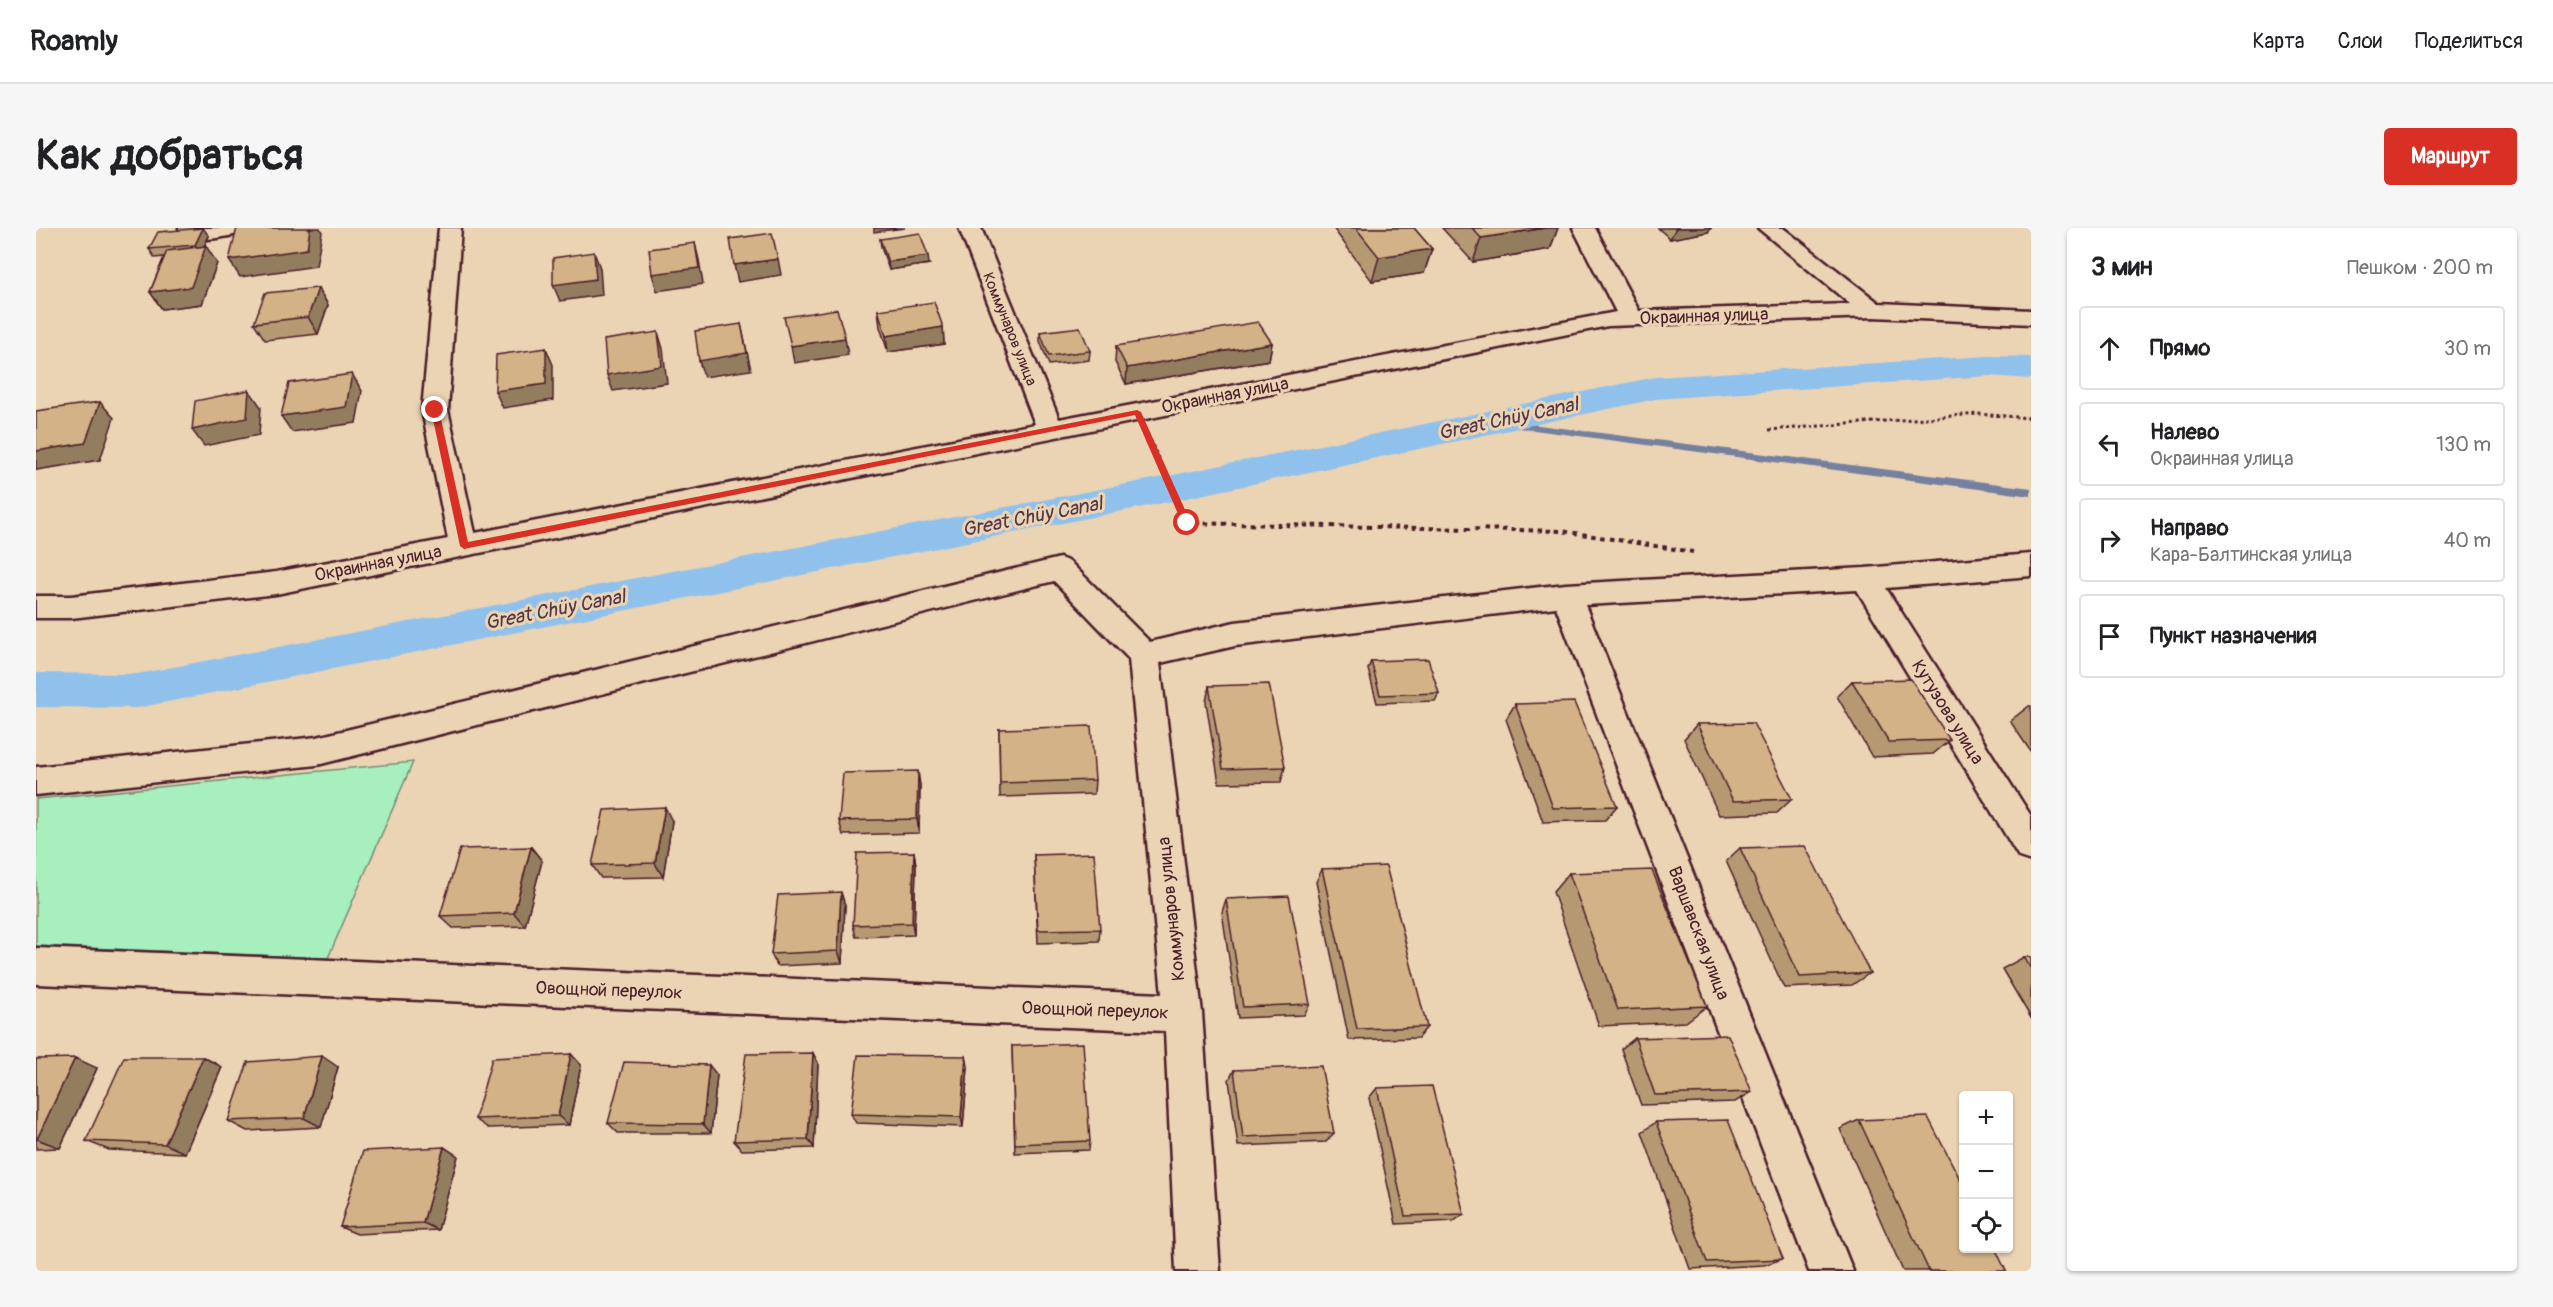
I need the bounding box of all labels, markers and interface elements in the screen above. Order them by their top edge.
text: Roamly [30,24,118,59]
text: Карта [2252,28,2304,55]
text: Слои [2337,28,2382,55]
text: Поделиться [2415,28,2523,55]
button: Маршрут [2384,128,2517,185]
text: Как добраться [36,130,303,182]
text: 3 мин [2091,251,2153,283]
text: Пешком · 200 m [2347,255,2493,280]
street label: Коммунаров улица [978,270,1041,389]
street label: Окраинная улица [1639,303,1769,330]
icon: ahead [2093,332,2126,365]
text: Прямо [2150,334,2210,362]
text: 30 m [2444,336,2491,361]
street label: Окраинная улица [1160,372,1291,419]
water label: Great Chüy Canal [1436,391,1583,446]
route end [421,396,447,422]
text: Налево [2150,418,2219,446]
icon: left [2093,428,2126,461]
text: 130 m [2436,432,2491,457]
text: Окраинная улица [2150,446,2293,471]
water label: Great Chüy Canal [960,490,1107,542]
route start [1173,509,1199,535]
text: Направо [2150,514,2229,542]
icon: right [2093,524,2126,557]
text: 40 m [2444,528,2491,553]
street label: Окраинная улица [313,540,444,587]
text: Кара-Балтинская улица [2150,542,2352,567]
water label: Great Chüy Canal [483,583,630,635]
icon: arrive [2093,620,2126,653]
text: Пункт назначения [2150,622,2317,650]
street label: Кутузова улица [1906,656,1989,769]
street label: Коммунаров улица [1153,836,1190,982]
street label: Варшавская улица [1663,863,1735,1003]
street label: Овощной переулок [535,976,683,1005]
street label: Овощной переулок [1021,996,1169,1025]
map controls [1959,1091,2013,1253]
button: + [1959,1091,2013,1145]
button: − [1959,1145,2013,1199]
button: locate [1959,1199,2013,1253]

